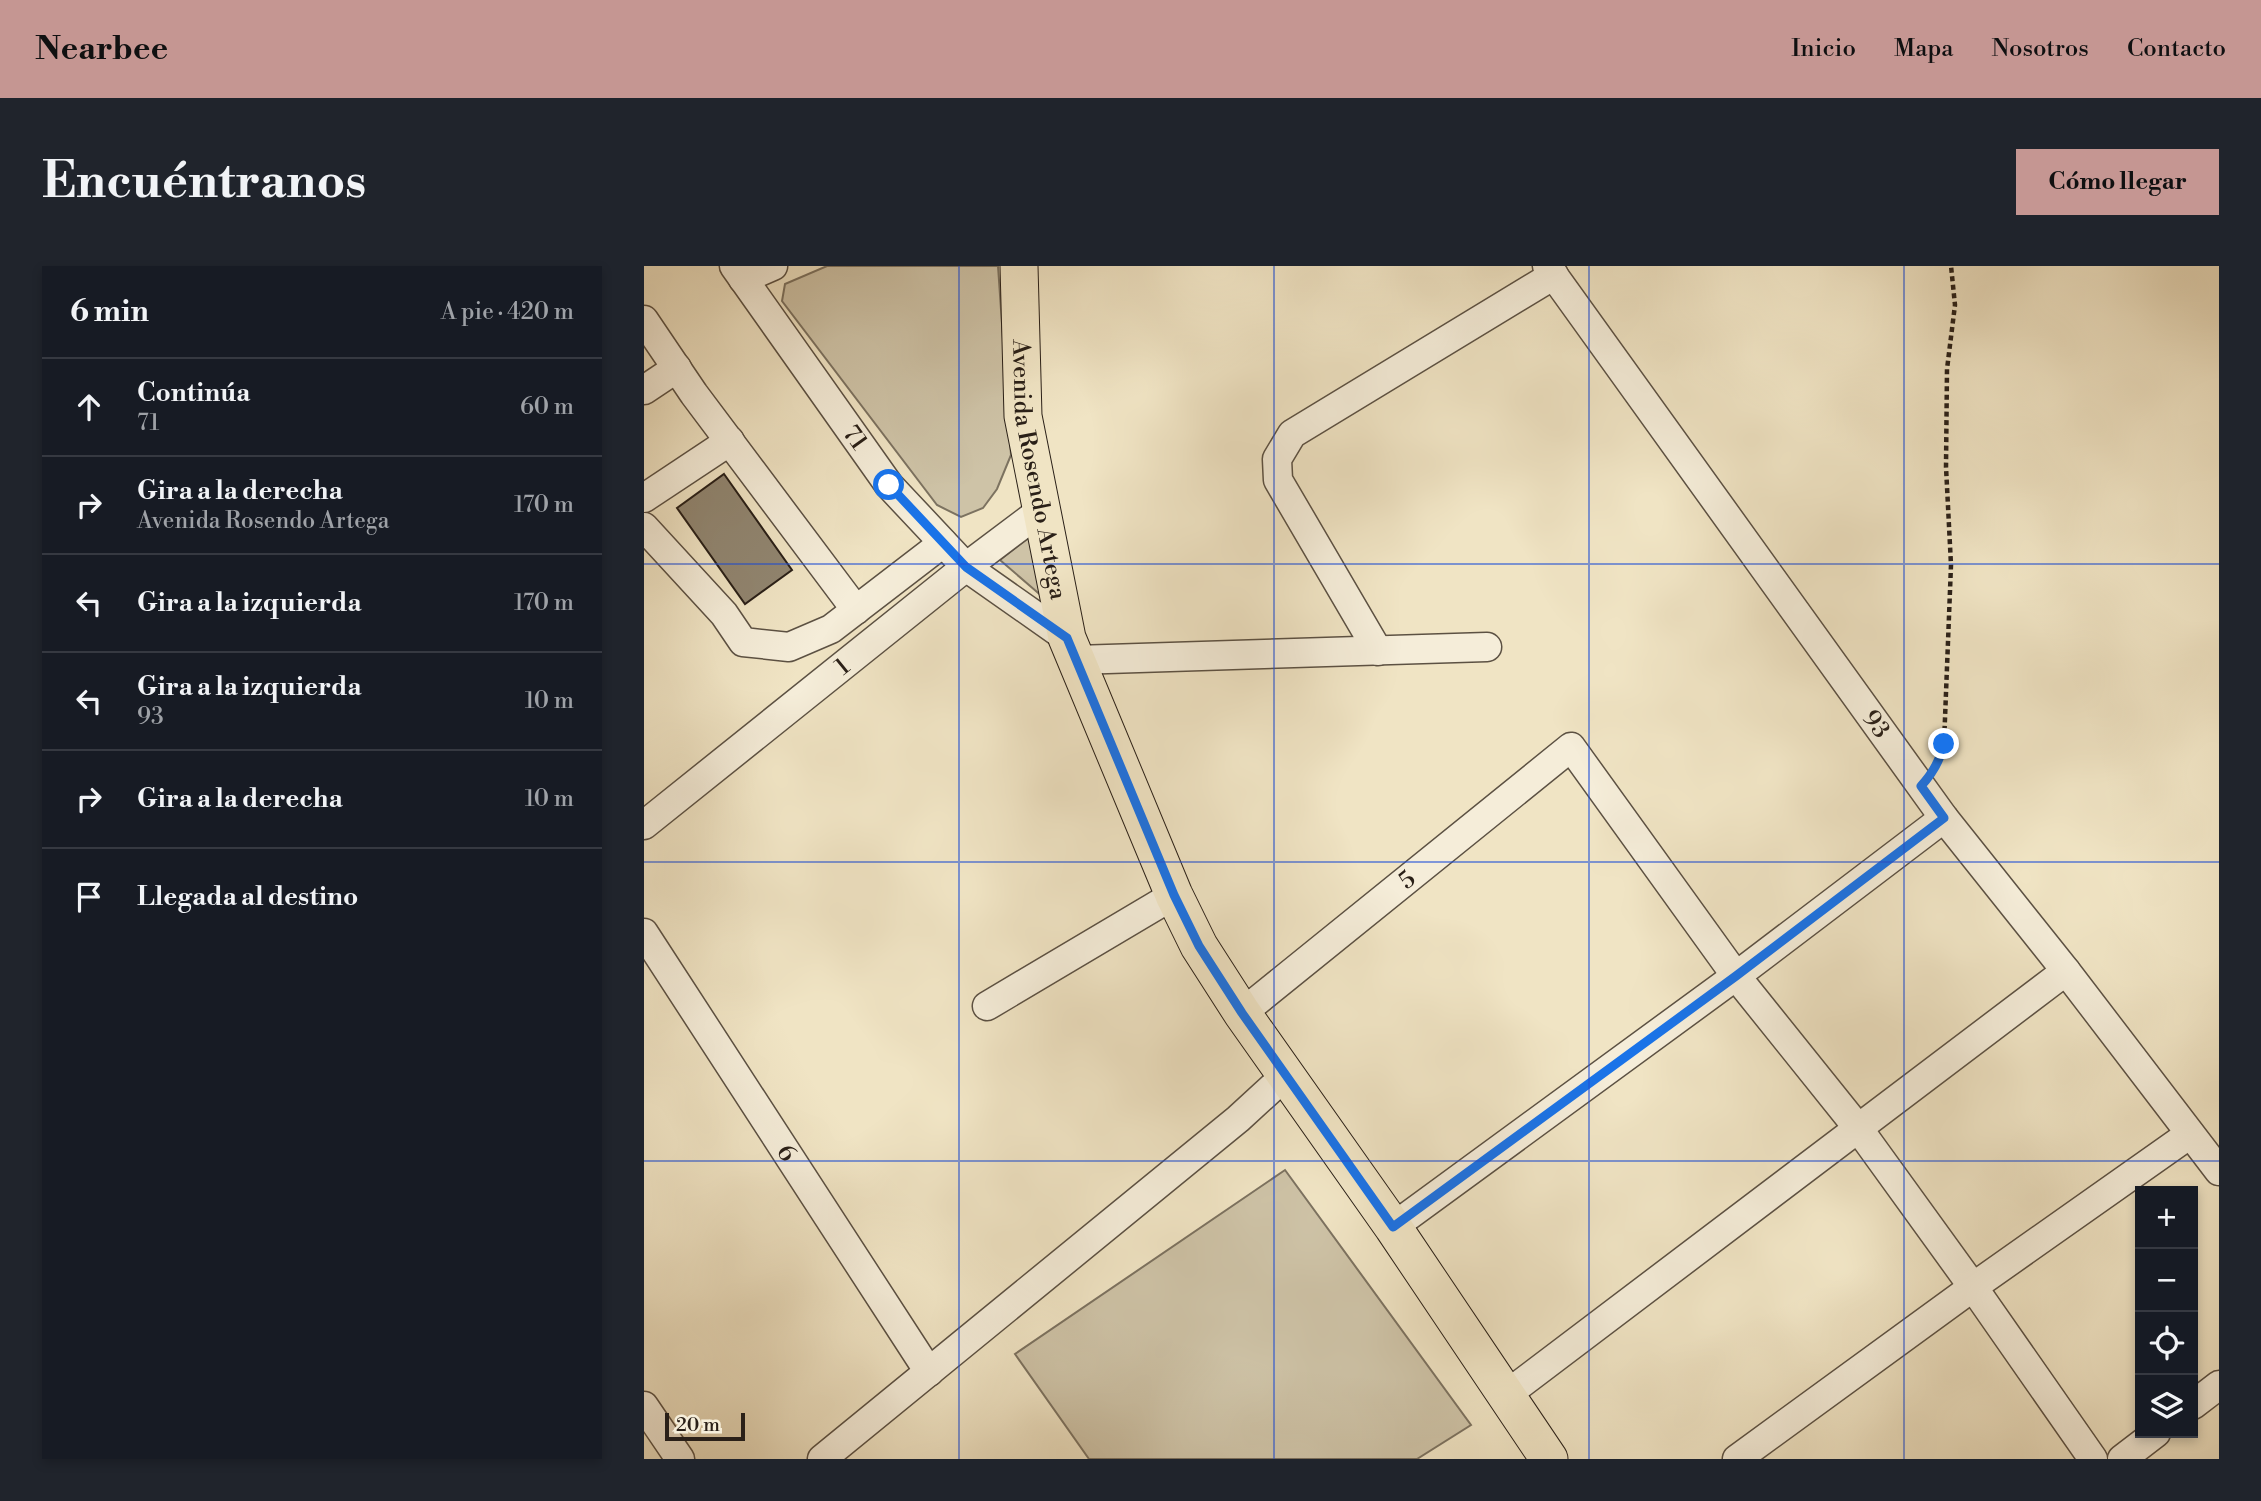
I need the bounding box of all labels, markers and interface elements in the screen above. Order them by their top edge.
text: Nearbee [35,29,168,70]
text: Inicio [1791,34,1856,64]
text: Mapa [1894,34,1953,64]
text: Nosotros [1991,34,2089,64]
text: Contacto [2127,34,2226,64]
button: Cómo llegar [2016,149,2219,215]
text: Encuéntranos [42,152,366,213]
text: 6 min [70,293,149,331]
text: A pie · 420 m [441,298,574,326]
street label: Avenida Rosendo Artega [1005,338,1073,603]
text: Continúa [137,377,250,409]
icon: ahead [70,388,108,426]
text: 60 m [520,393,574,421]
text: 71 [137,409,159,437]
street label: 71 [836,420,874,457]
route start [873,469,904,500]
text: Gira a la derecha [137,475,343,507]
icon: right [70,486,108,524]
text: 170 m [514,491,574,519]
text: Avenida Rosendo Artega [137,507,389,535]
icon: left [70,584,108,622]
text: Gira a la izquierda [137,587,361,619]
text: 170 m [514,589,574,617]
street label: 1 [829,652,857,682]
text: Gira a la izquierda [137,671,361,703]
icon: left [70,682,108,720]
text: 10 m [525,687,574,715]
text: 93 [137,703,164,731]
street label: 93 [1855,704,1896,745]
route end [1928,728,1959,759]
icon: right [70,780,108,818]
text: Gira a la derecha [137,783,343,815]
text: 10 m [525,785,574,813]
street label: 5 [1393,865,1422,896]
icon: arrive [70,878,108,916]
text: Llegada al destino [137,881,358,913]
street label: 6 [769,1139,802,1168]
map controls [2135,1186,2198,1438]
button: + [2135,1186,2198,1249]
button: − [2135,1249,2198,1312]
button: locate [2135,1312,2198,1375]
button: layers [2135,1375,2198,1438]
scale bar [665,1410,746,1442]
text: 20 m [676,1413,720,1437]

